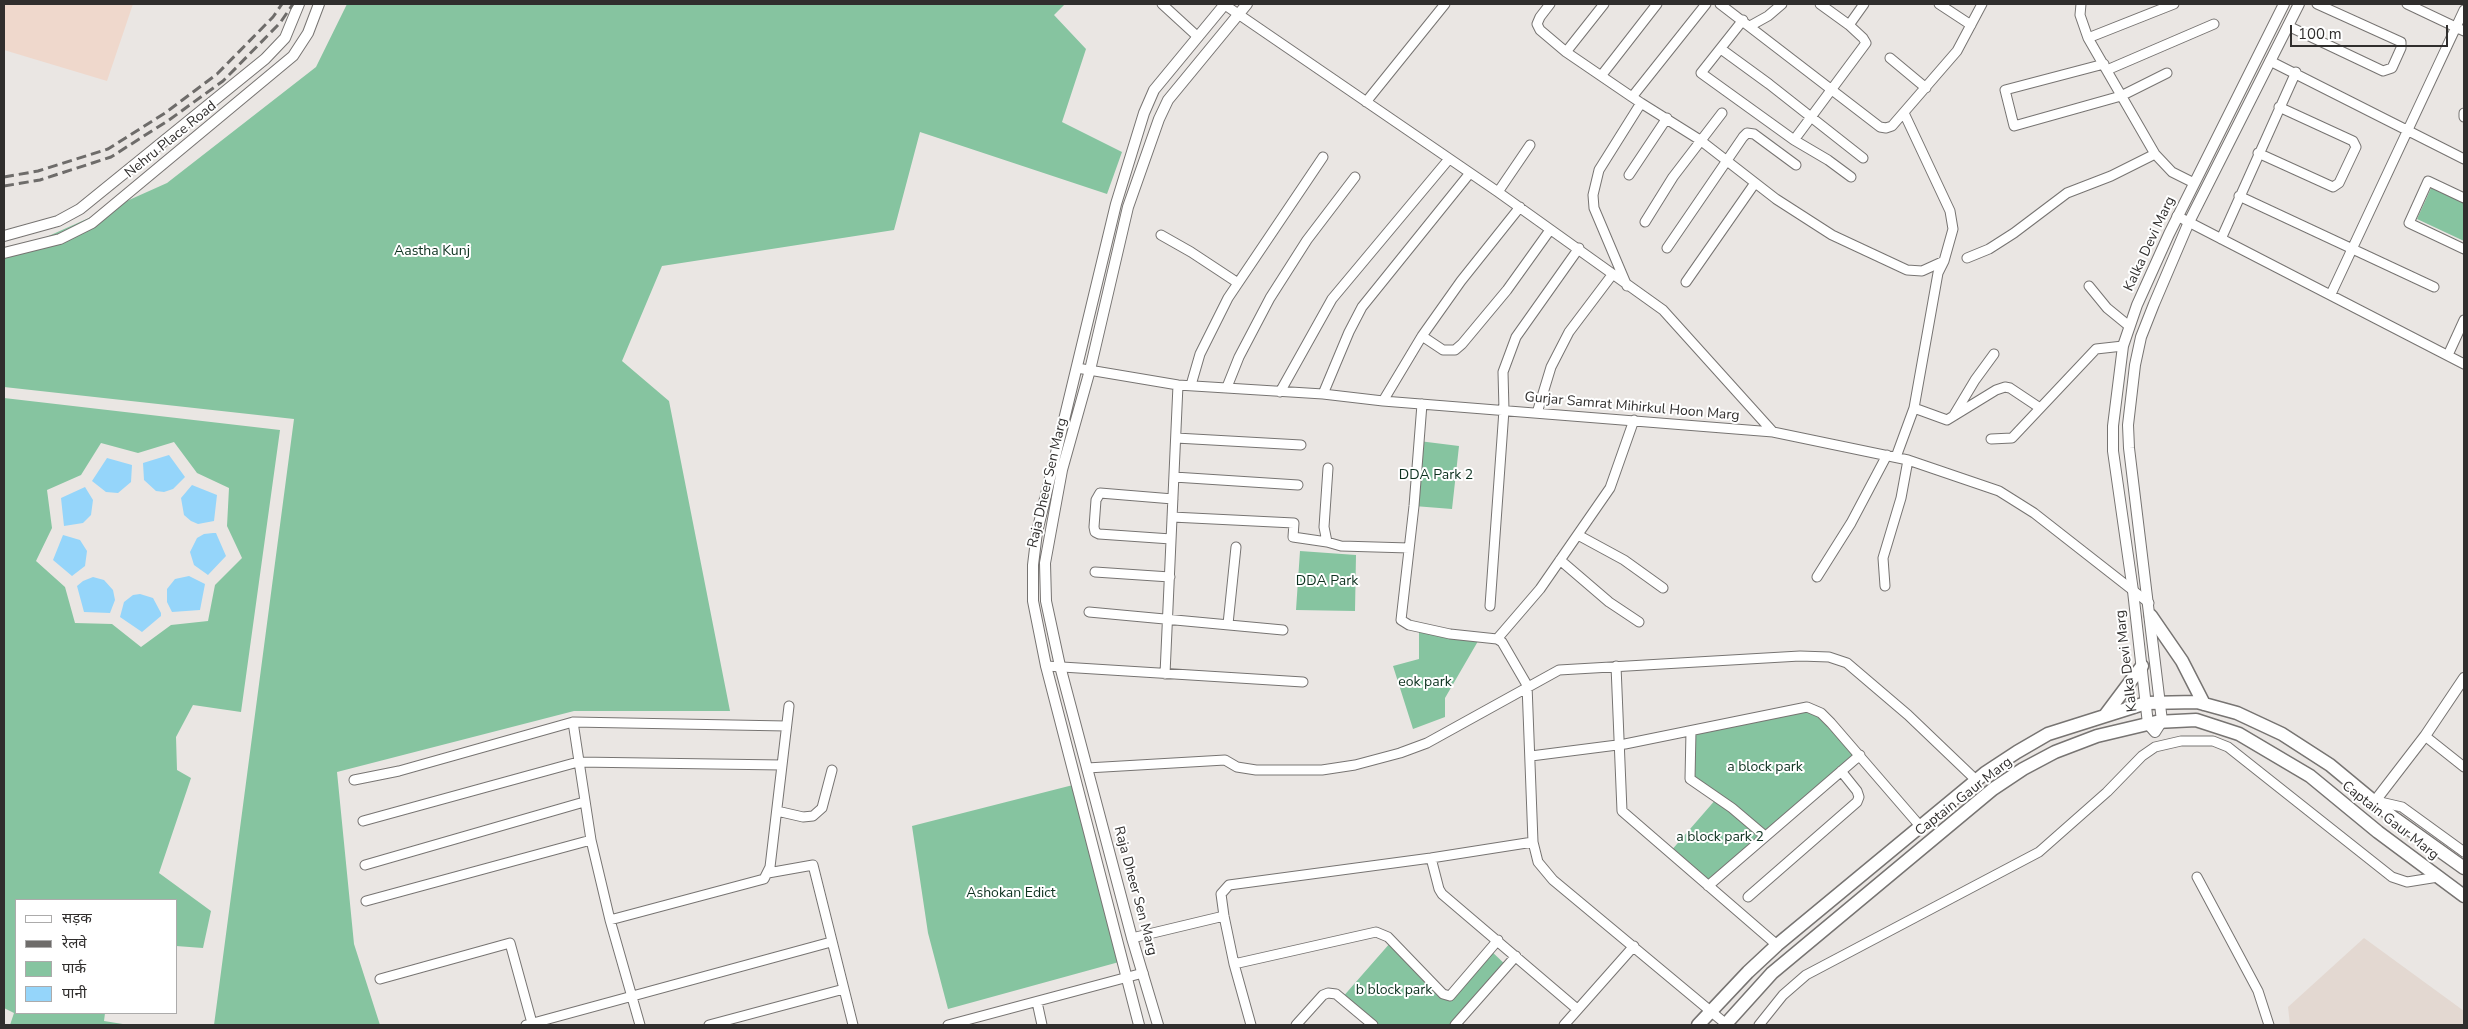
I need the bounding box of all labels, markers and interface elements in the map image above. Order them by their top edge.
scale bar [2293,15,2450,47]
text: 100 m [2298,24,2342,44]
street label: Nehru Place Road [122,98,220,182]
street label: Kalka Devi Marg [2121,194,2179,294]
park label: Aastha Kunj [394,244,470,260]
street label: Gurjar Samrat Mihirkul Hoon Marg [1524,389,1740,425]
street label: Raja Dheer Sen Marg [1025,416,1071,550]
park label: DDA Park 2 [1399,468,1473,484]
park label: DDA Park [1296,574,1358,590]
street label: Kalka Devi Marg [2112,609,2142,713]
park label: eok park [1398,675,1452,691]
street label: Captain Gaur Marg [1912,754,2016,840]
park label: a block park [1727,760,1803,776]
street label: Captain Gaur Marg [2338,778,2442,864]
street label: Raja Dheer Sen Marg [1110,825,1160,957]
park label: a block park 2 [1676,830,1764,846]
park label: Ashokan Edict [966,886,1056,902]
legend [15,899,178,1014]
text: सड़क [62,908,92,928]
text: रेलवे [62,933,87,953]
text: पार्क [62,958,86,978]
text: पानी [62,983,87,1003]
park label: b block park [1356,983,1432,999]

